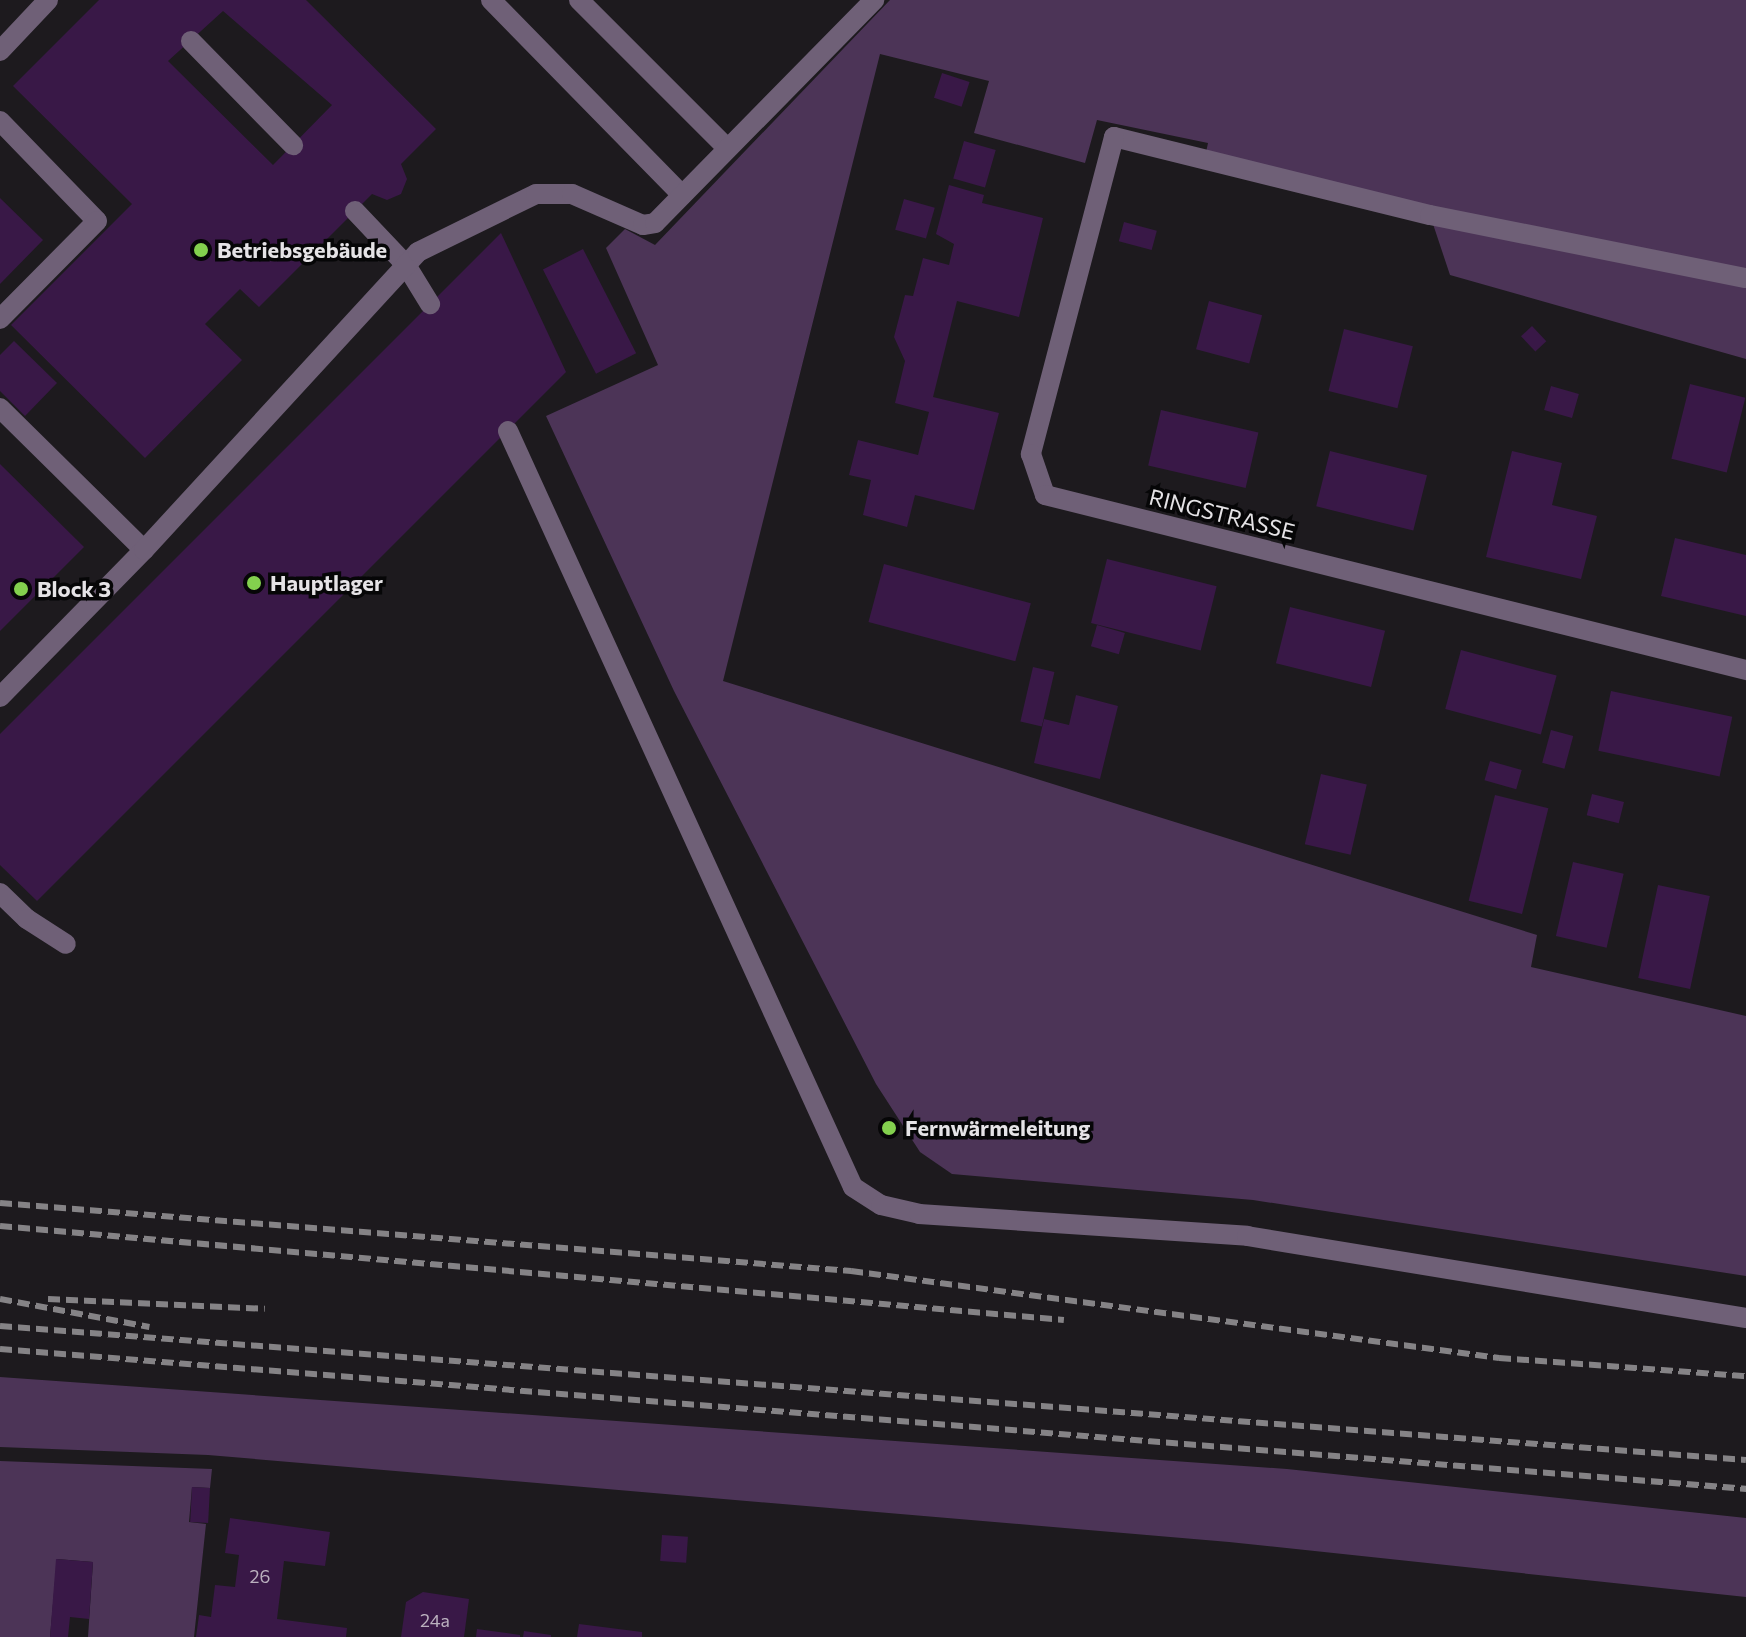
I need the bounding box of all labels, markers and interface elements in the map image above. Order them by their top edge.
place label: Betriebsgebäude [217,237,387,263]
marker: Betriebsgebäude [192,241,210,259]
street label: RINGSTRASSE [1146,483,1298,545]
place label: Hauptlager [270,570,383,596]
marker: Hauptlager [245,574,263,592]
place label: Block 3 [37,576,111,602]
marker: Block 3 [12,580,30,598]
place label: Fernwärmeleitung [905,1115,1090,1141]
marker: Fernwärmeleitung [880,1119,898,1137]
house number: 26 [250,1565,270,1587]
house number: 24a [420,1609,450,1631]

